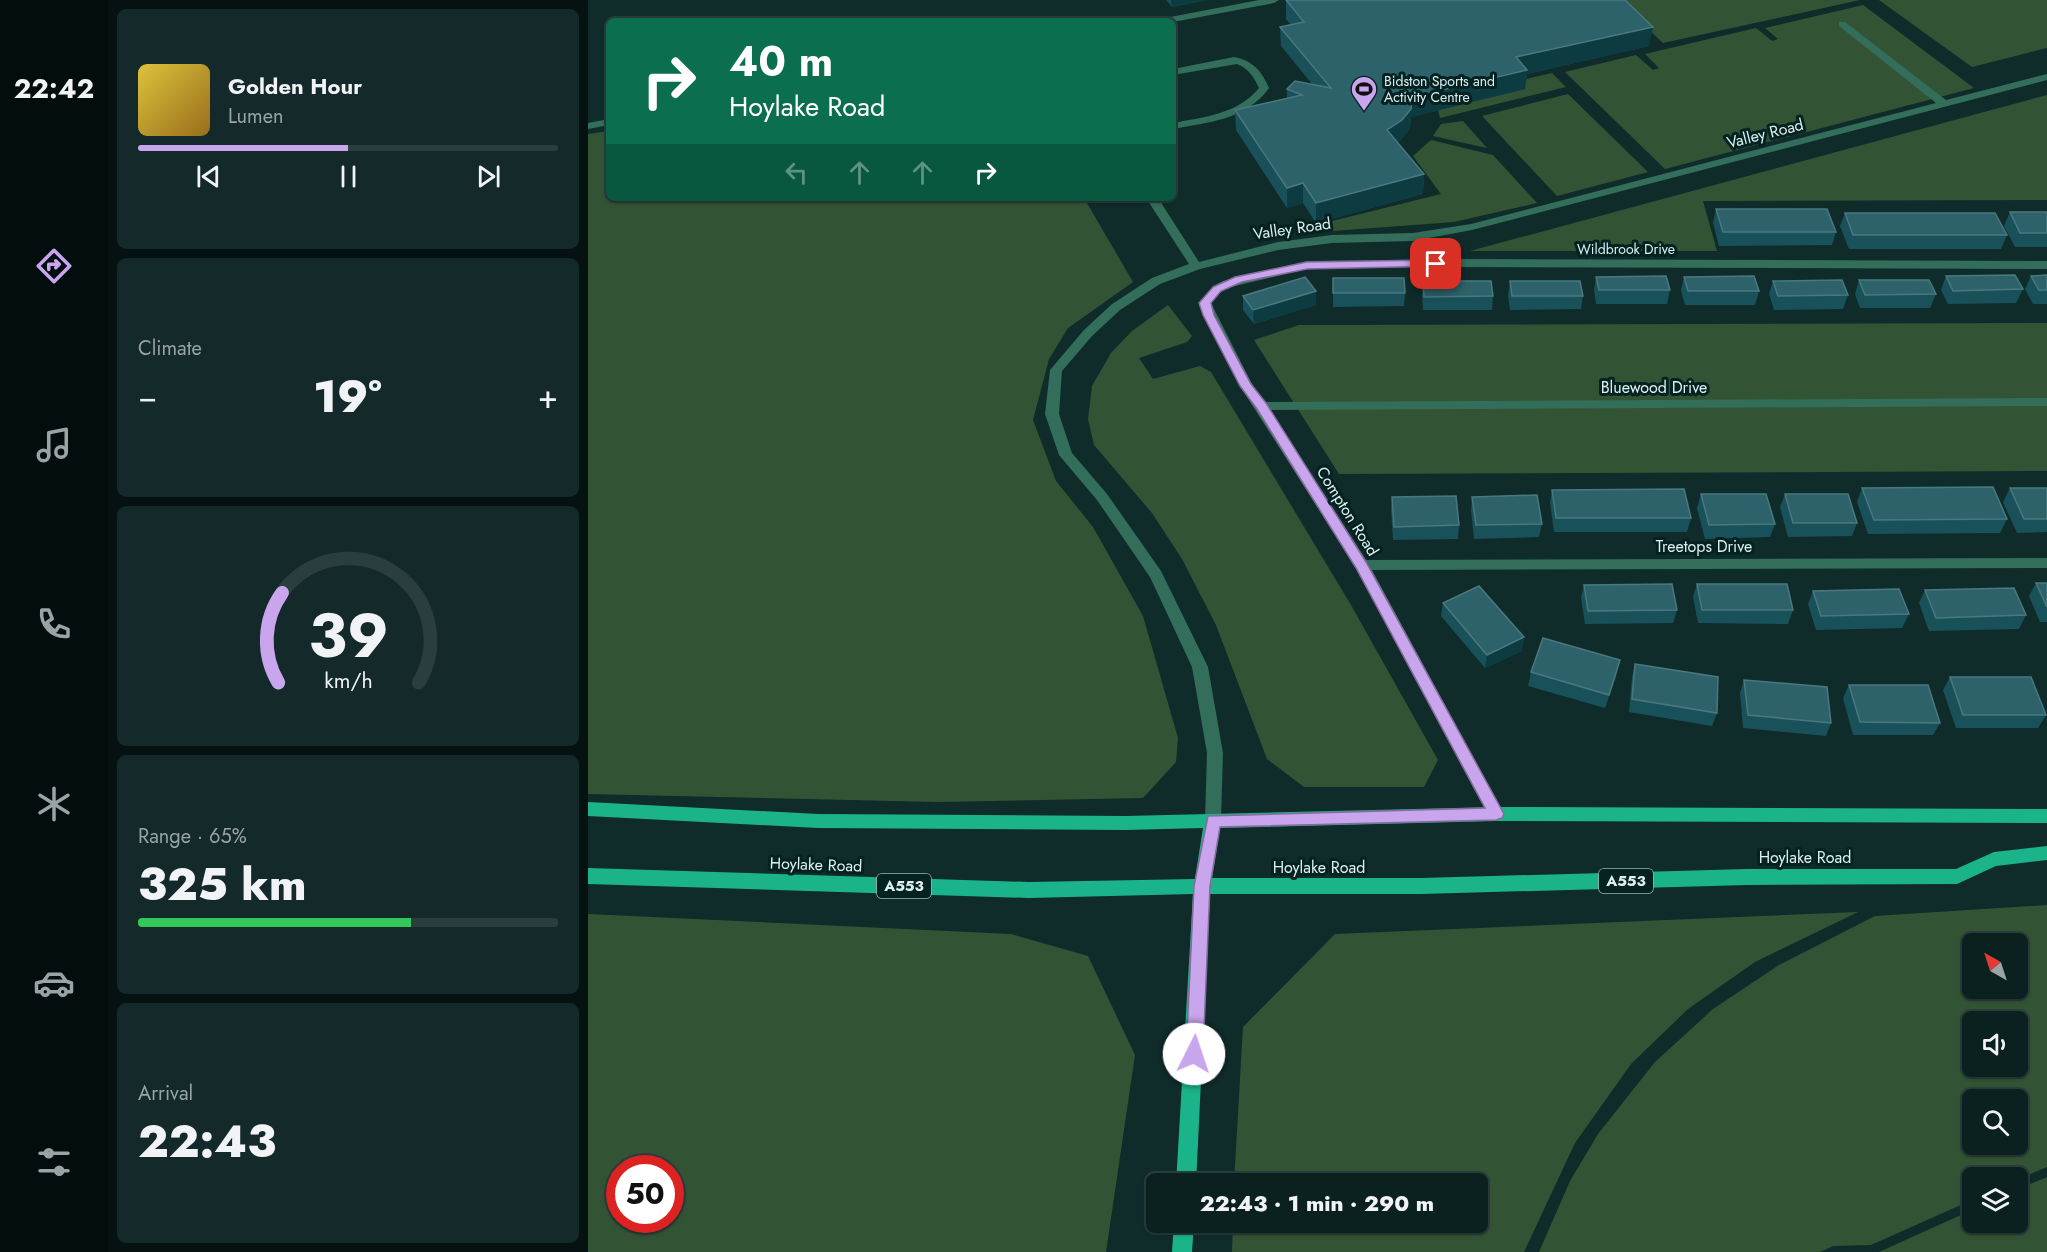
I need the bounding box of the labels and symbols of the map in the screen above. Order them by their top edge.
place label: Bidston Sports and Activity Centre [1384,71,1495,107]
sports icon: Bidston Sports and Activity Centre [1349,74,1379,112]
street label: Valley Road [1724,113,1806,154]
street label: Valley Road [1252,212,1332,245]
pin [1410,238,1461,289]
street label: Wildbrook Drive [1577,239,1675,259]
street label: Bluewood Drive [1601,376,1707,399]
street label: Compton Road [1311,462,1384,560]
street label: Treetops Drive [1656,535,1752,558]
street label: Hoylake Road [1759,846,1851,869]
street label: Hoylake Road [769,851,863,878]
street label: Hoylake Road [1273,856,1365,879]
road number: A553 [1599,869,1653,893]
road number: A553 [877,874,931,898]
north arrow [1962,933,2028,999]
position arrow [1162,1022,1226,1086]
speed limit sign: 50 [606,1155,684,1233]

